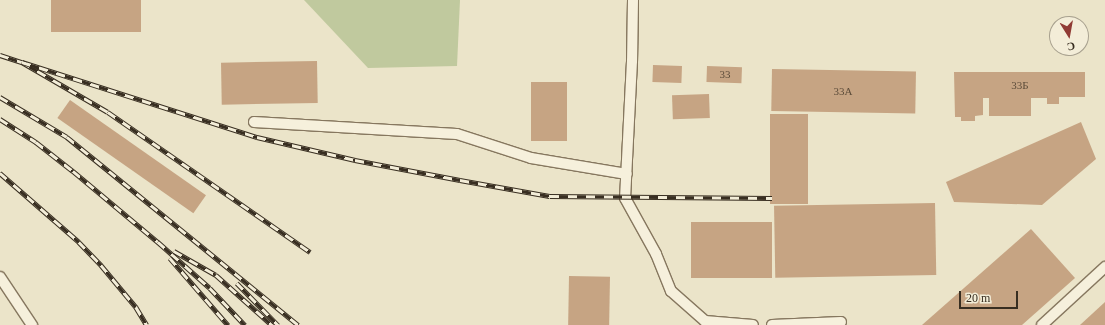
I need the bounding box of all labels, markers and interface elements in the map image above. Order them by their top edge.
north arrow [1049,16,1089,56]
text: С [1066,40,1076,53]
house number: 33 [720,67,730,81]
house number: 33Б [1011,78,1029,92]
house number: 33А [834,84,852,98]
scale bar [961,283,1020,309]
text: 20 m [966,291,990,305]

